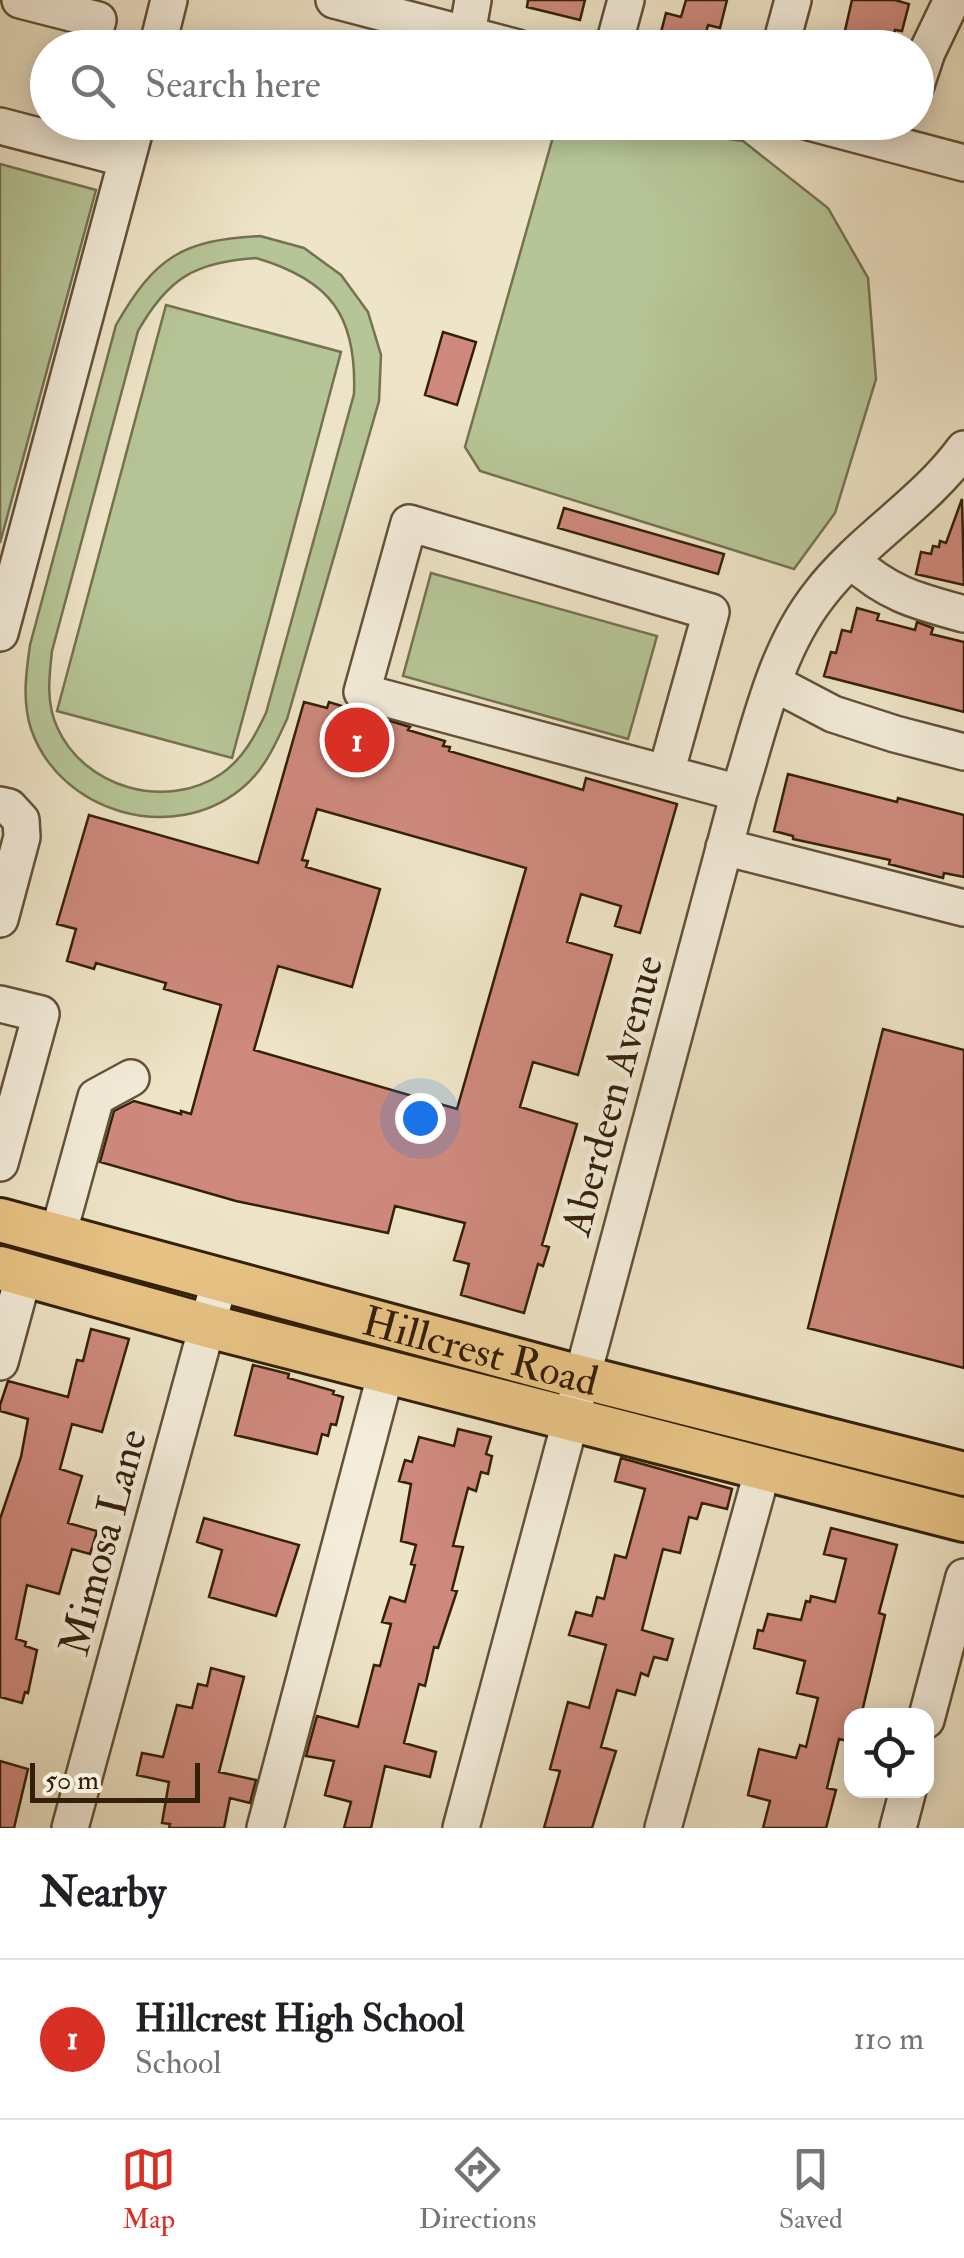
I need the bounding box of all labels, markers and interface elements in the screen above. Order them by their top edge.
search box [30,30,934,140]
icon: search [65,58,120,113]
text: Search here [145,61,321,109]
pin: 1 [324,702,390,778]
street label: Aberdeen Avenue [550,950,675,1242]
your location [395,1093,446,1144]
street label: Hillcrest Road [357,1295,604,1408]
street label: Mimosa Lane [49,1424,159,1661]
map controls [844,1708,934,1798]
button: locate [844,1708,934,1798]
scale bar [30,1758,200,1802]
text: 50 m [45,1763,99,1798]
text: Nearby [40,1867,166,1919]
text: Hillcrest High School [135,1995,465,2043]
text: 1 [67,2019,78,2059]
text: 110 m [853,2019,924,2059]
text: School [135,2043,221,2083]
tab: Map [121,2142,176,2237]
tab: Directions [419,2142,536,2237]
tab: Saved [779,2142,843,2237]

